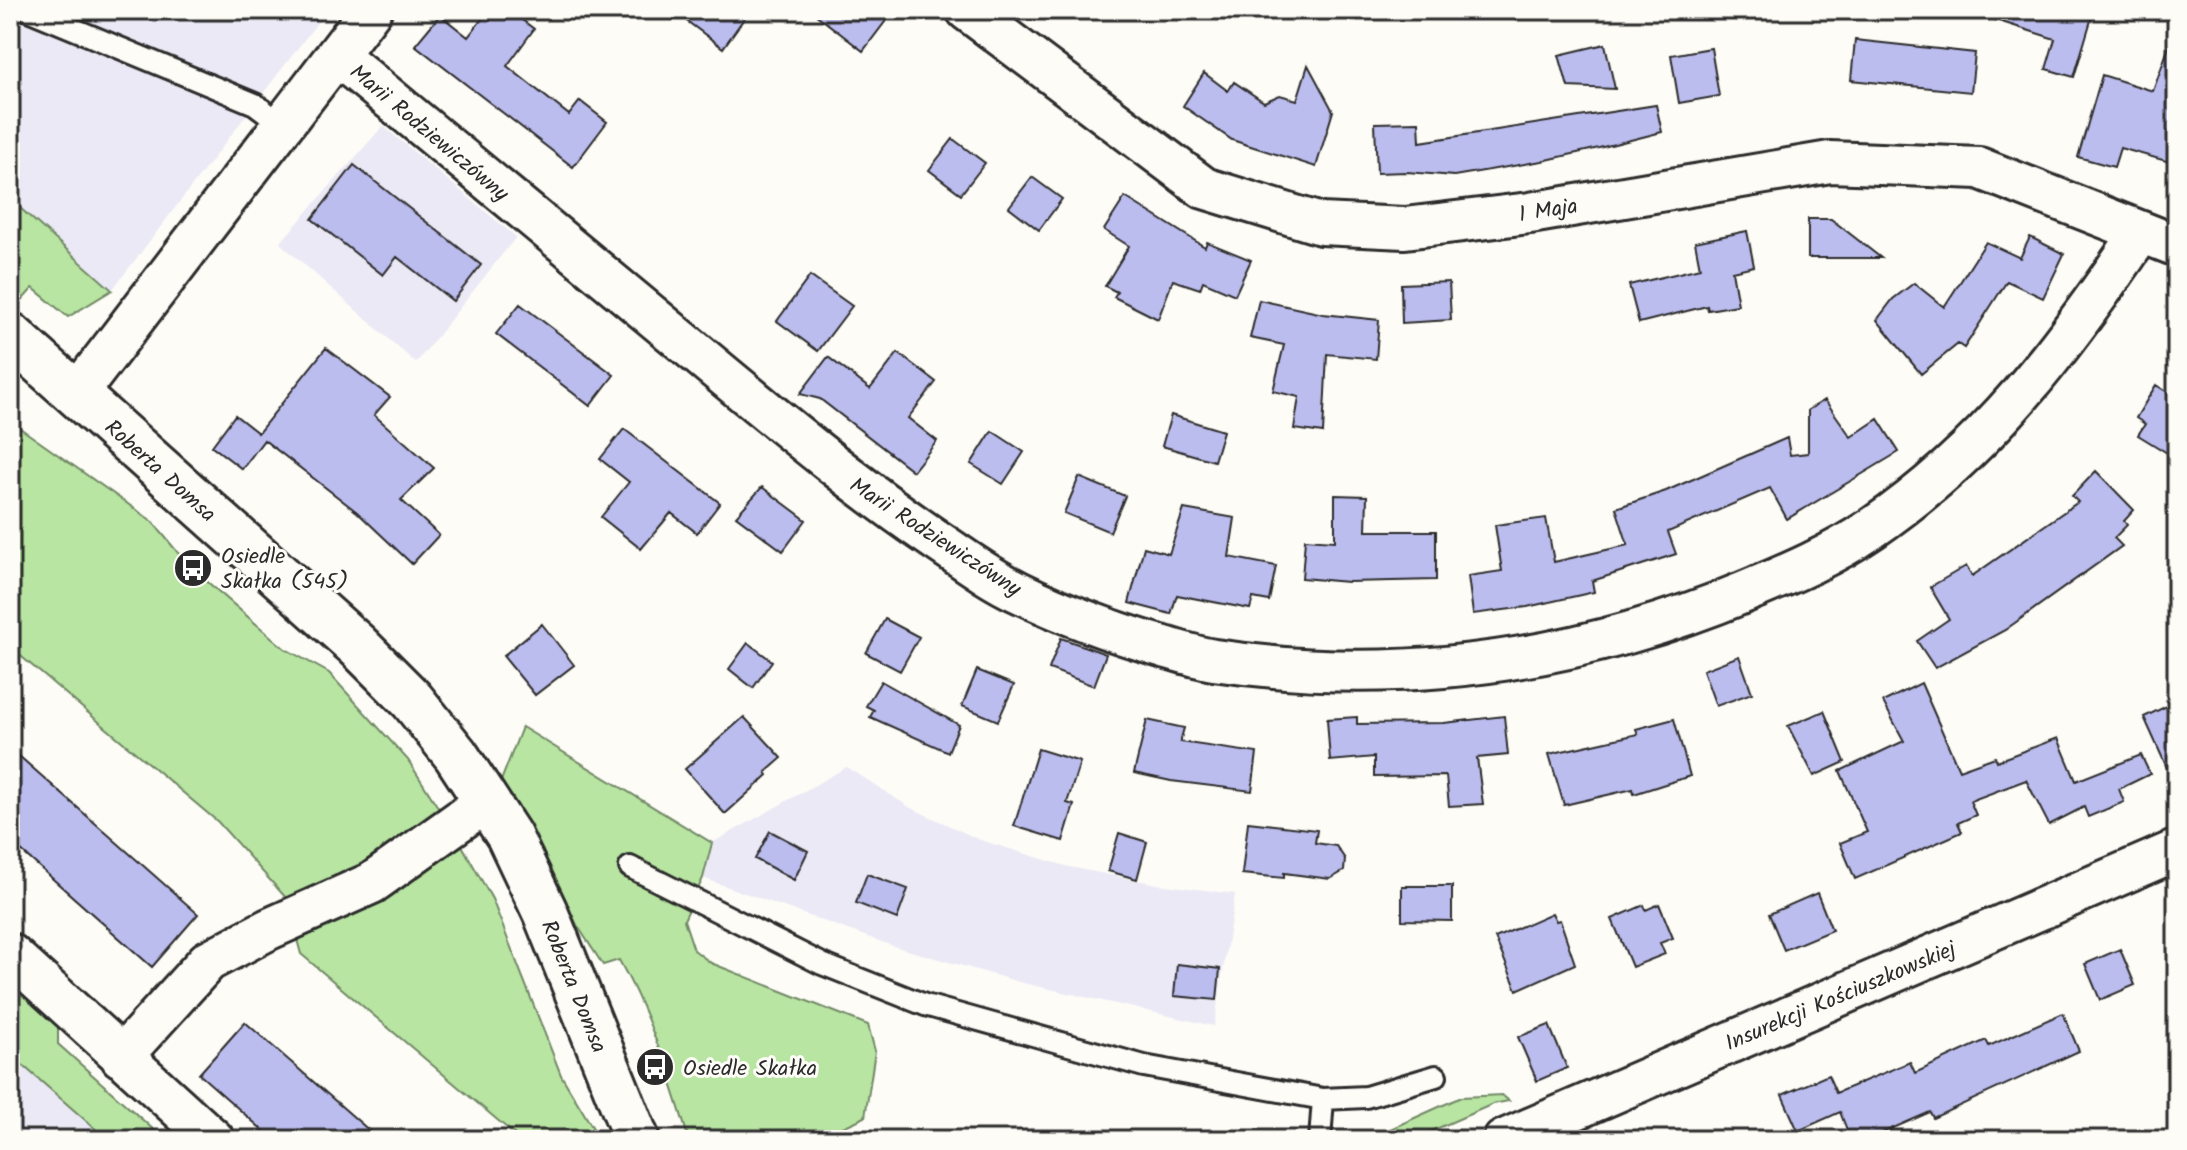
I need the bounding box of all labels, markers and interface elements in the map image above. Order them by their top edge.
street label: Marii Rodziewiczówny [341,56,516,212]
street label: 1 Maja [1516,190,1580,233]
street label: Roberta Domsa [95,412,223,532]
street label: Marii Rodziewiczówny [842,469,1028,607]
place label: Osiedle Skałka (545) [221,540,348,600]
bus stop icon: Osiedle Skałka (545) [172,547,214,589]
street label: Roberta Domsa [530,915,615,1059]
street label: Insurekcji Kościuszkowskiej [1720,932,1963,1062]
bus stop icon: Osiedle Skałka [634,1046,676,1088]
place label: Osiedle Skałka [683,1052,817,1087]

